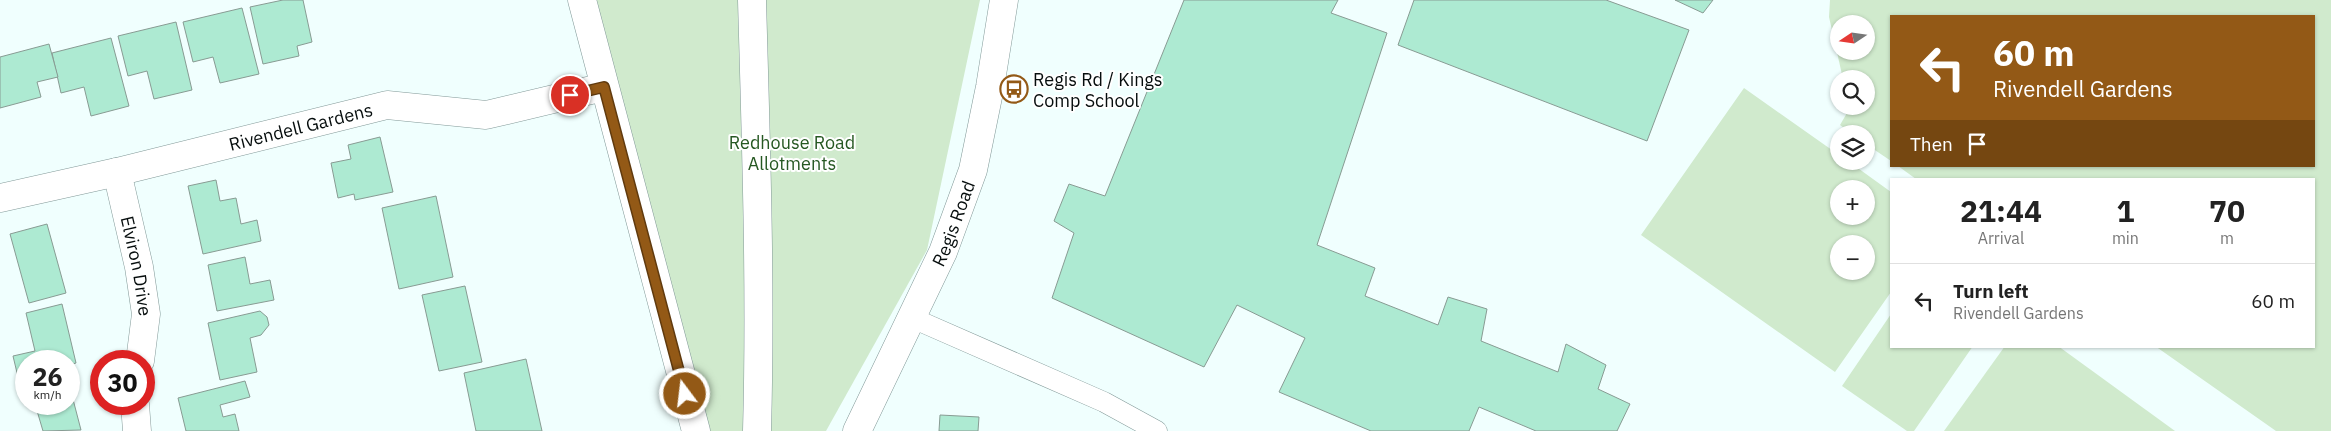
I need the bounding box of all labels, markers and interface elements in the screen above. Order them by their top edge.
north arrow [1830,15,1875,60]
map controls [1830,15,1875,280]
text: 60 m [1993,30,2075,76]
icon: left [1910,35,1975,100]
place label: Regis Rd / Kings Comp School [1033,68,1163,112]
button: search [1830,70,1875,115]
pin [549,74,591,116]
bus stop icon: Regis Rd / Kings Comp School [999,74,1029,104]
text: Rivendell Gardens [1993,74,2173,103]
icon: arrive [556,81,584,109]
street label: Rivendell Gardens [226,98,375,155]
button: layers [1830,125,1875,170]
icon: arrive [1963,130,1991,158]
park label: Redhouse Road Allotments [729,131,855,175]
text: Then [1910,132,1953,156]
street label: Regis Road [926,177,980,270]
button: + [1830,180,1875,225]
text: 21:44 [1960,191,2042,230]
text: 1 [2116,191,2134,230]
text: 70 [2209,191,2245,230]
street label: Elviron Drive [116,213,158,317]
text: Arrival [1978,228,2024,248]
text: min [2112,228,2139,248]
text: m [2220,228,2234,248]
button: − [1830,235,1875,280]
text: Turn left [1953,279,2029,303]
icon: left [1910,287,1938,315]
text: 60 m [2251,289,2295,313]
text: Rivendell Gardens [1953,303,2084,323]
speed limit sign: 30 [90,350,155,415]
text: 26 [32,360,63,393]
position arrow [658,367,710,419]
text: km/h [33,387,62,402]

